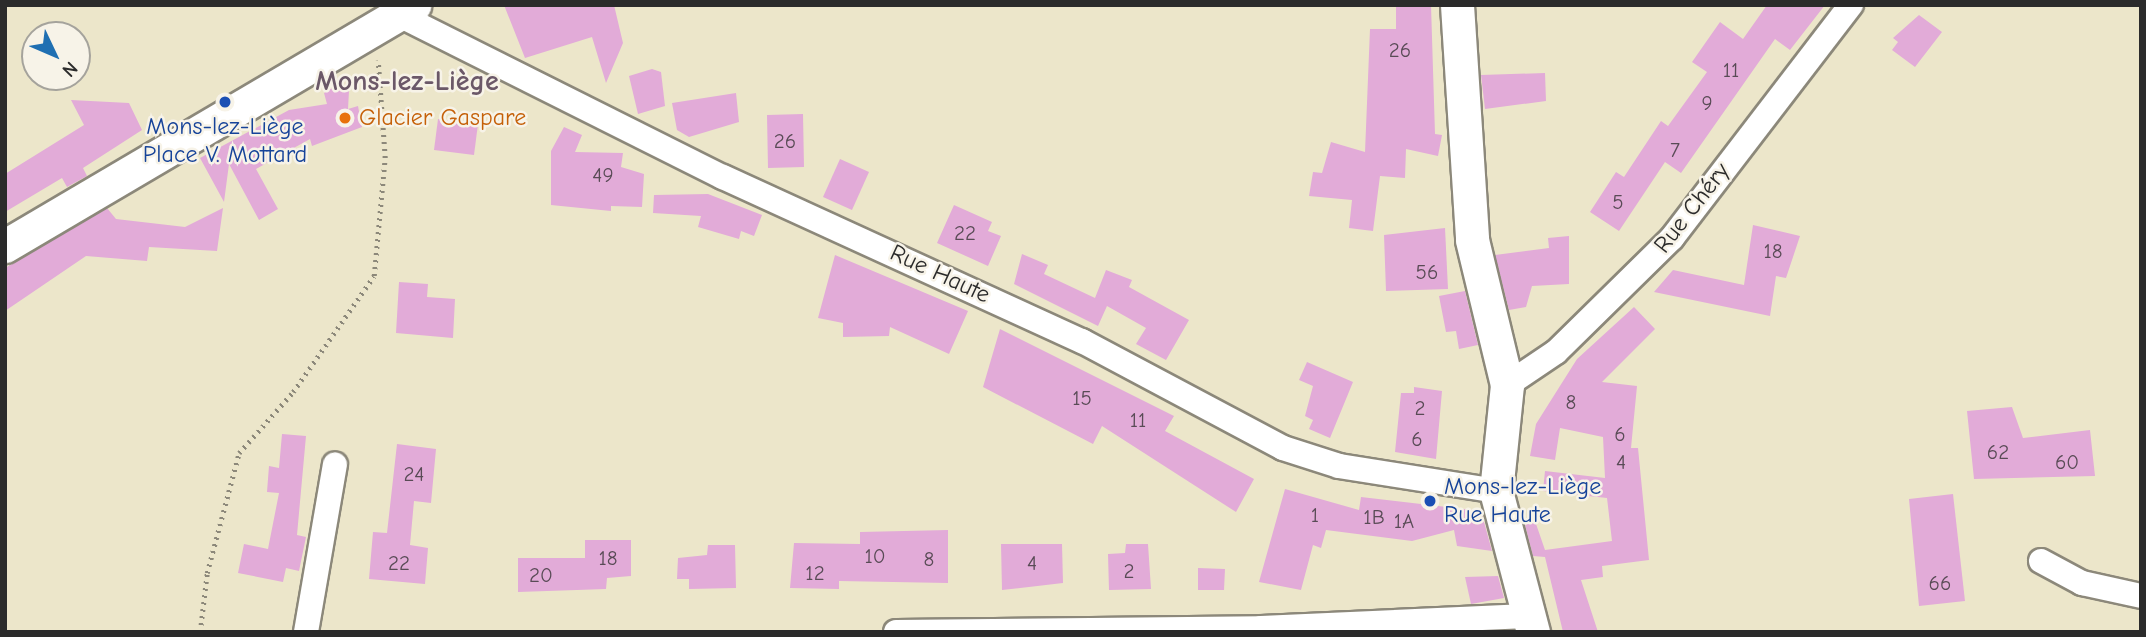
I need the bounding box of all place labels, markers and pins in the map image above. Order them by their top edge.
marker: Mons-lez-Liège Place V. Mottard [217,94,233,110]
place label: Glacier Gaspare [359,104,526,132]
marker: Glacier Gaspare [337,110,353,126]
place label: Mons-lez-Liège Place V. Mottard [143,113,307,169]
place label: Mons-lez-Liège Rue Haute [1444,473,1601,529]
marker: Mons-lez-Liège Rue Haute [1422,493,1438,509]

